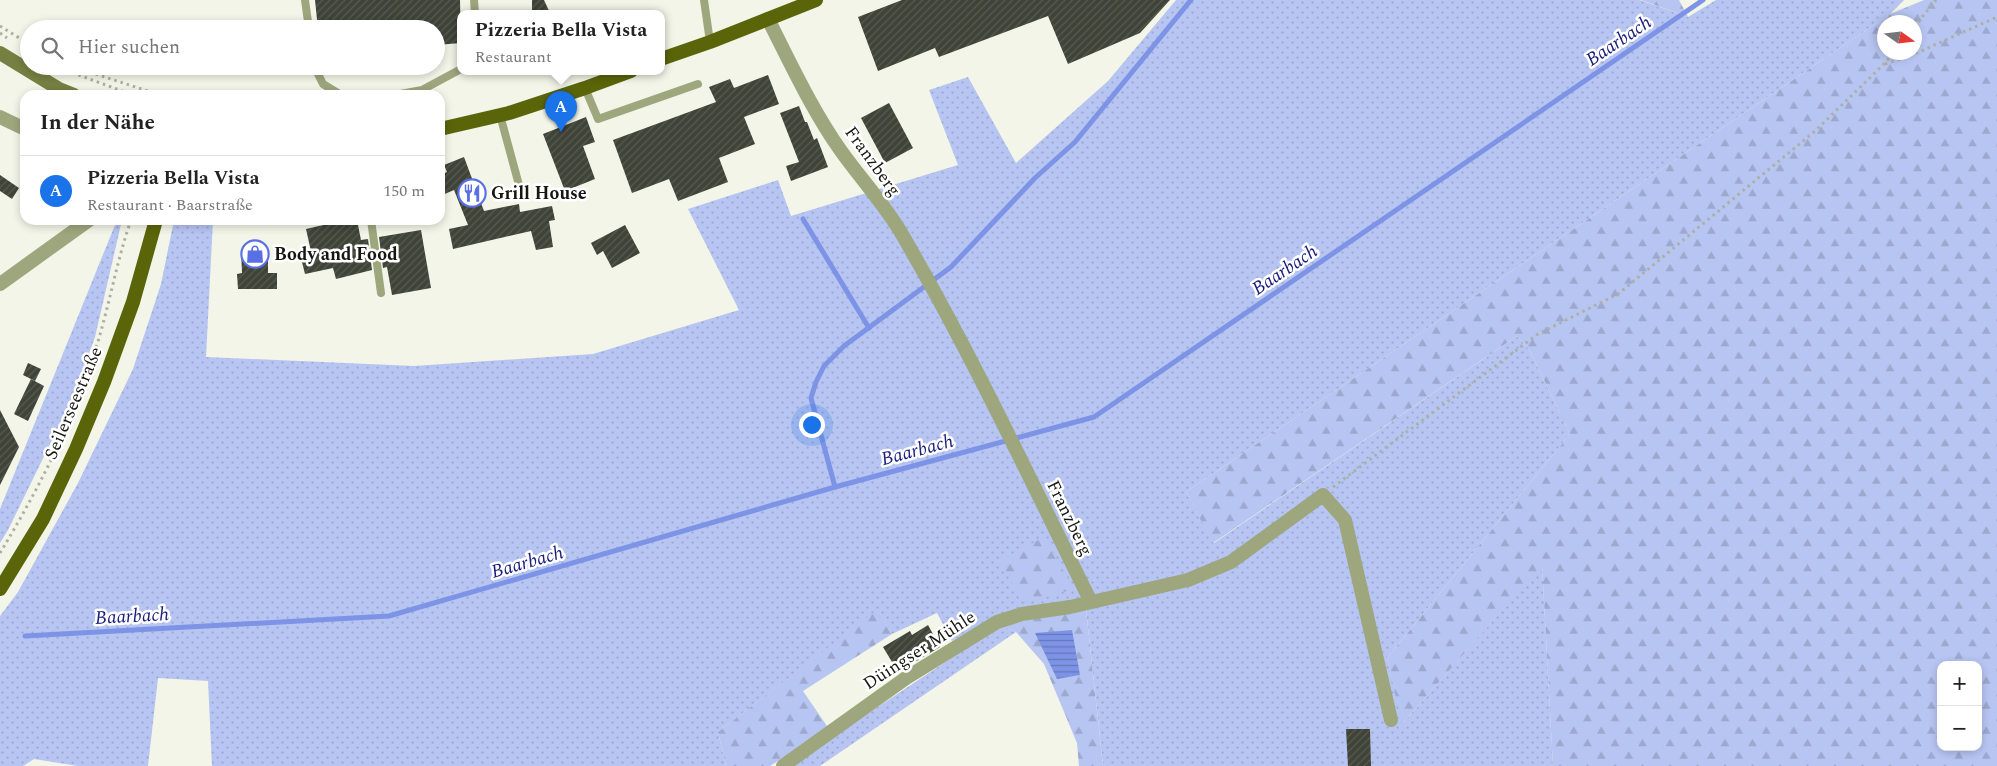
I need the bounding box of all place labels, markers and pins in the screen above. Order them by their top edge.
pin: A [545,91,577,132]
restaurant icon: Grill House [457,178,487,208]
place label: Grill House [491,180,587,207]
shop icon: Body and Food [240,239,270,269]
place label: Body and Food [274,241,398,268]

